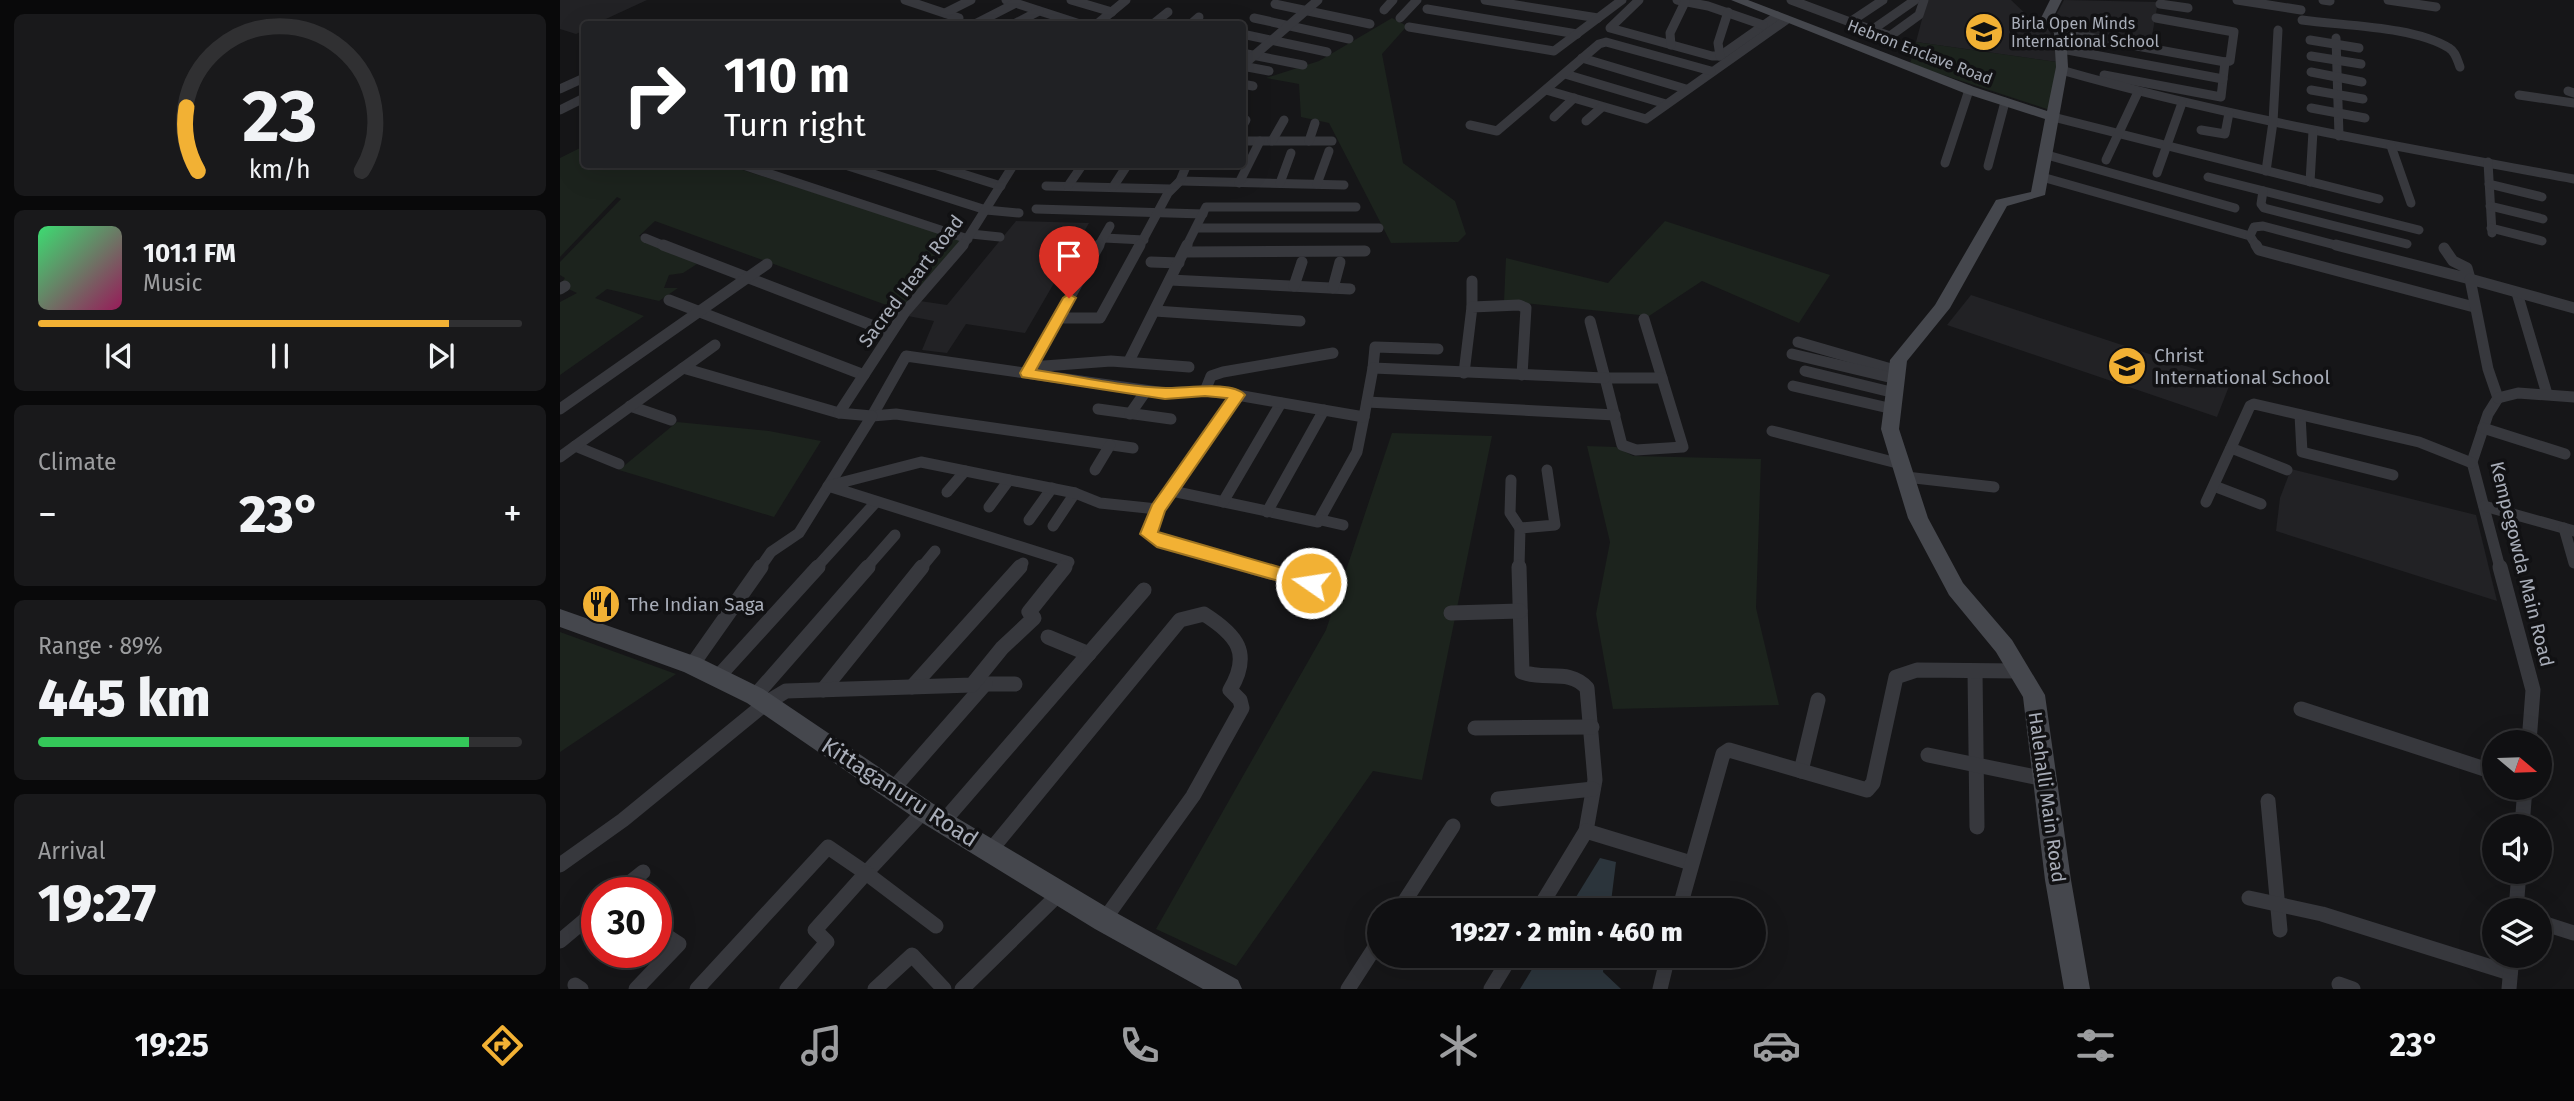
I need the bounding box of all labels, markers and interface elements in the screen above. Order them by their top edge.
school or university icon: Birla Open Minds International School [1963,11,2005,53]
place label: Birla Open Minds International School [2011,14,2160,51]
street label: Hebron Enclave Road [1845,16,1995,88]
text: 110 m [724,46,850,105]
icon: right [609,49,700,140]
text: 23 [242,73,318,160]
text: Turn right [724,106,866,144]
text: km/h [249,155,311,185]
street label: Sacred Heart Road [854,210,968,352]
pin [1039,226,1099,298]
icon: arrive [1050,237,1088,275]
text: 101.1 FM [143,238,236,269]
text: Music [143,269,203,297]
icon: previous [100,337,138,375]
icon: pause [261,337,299,375]
icon: next [422,337,460,375]
place label: Christ International School [2154,344,2330,389]
school or university icon: Christ International School [2106,345,2148,387]
text: Climate [38,448,117,476]
street label: Kempegowda Main Road [2485,459,2559,669]
text: 23° [239,483,321,546]
text: − [38,491,57,537]
text: + [503,491,522,537]
position arrow [1274,546,1348,620]
restaurant icon: The Indian Saga [580,583,622,625]
place label: The Indian Saga [628,593,765,616]
text: Range · 89% [38,632,163,660]
text: 445 km [38,667,211,730]
street label: Halehalli Main Road [2024,710,2070,884]
north arrow [2482,730,2552,800]
map controls [2482,730,2552,968]
street label: Kittaganuru Road [816,731,984,853]
button: sound [2482,814,2552,884]
text: Arrival [38,837,105,865]
text: 19:27 [38,872,156,935]
speed limit sign: 30 [581,877,672,968]
button: layers [2482,898,2552,968]
text: 19:27 · 2 min · 460 m [1450,917,1683,948]
icon: directions [478,1021,527,1070]
icon: music [797,1021,846,1070]
icon: phone [1115,1021,1164,1070]
icon: climate [1434,1021,1483,1070]
icon: car [1752,1021,1801,1070]
icon: filters [2071,1021,2120,1070]
text: 19:25 [135,1026,209,1064]
text: 23° [2390,1026,2439,1064]

